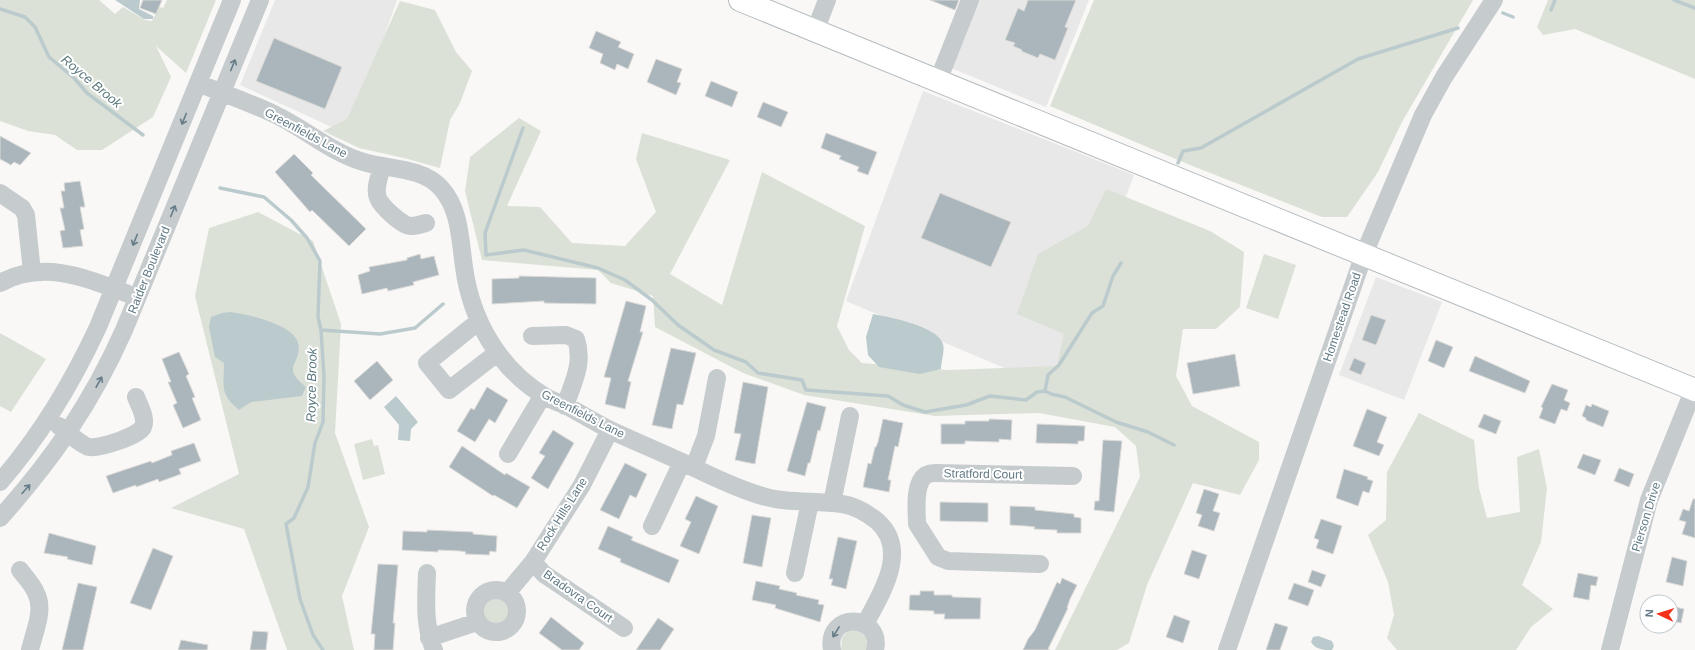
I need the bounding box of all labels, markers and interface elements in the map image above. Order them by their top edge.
water label: Royce Brook [58,52,126,112]
one-way arrow [230,59,237,71]
street label: Greenfields Lane [262,105,350,161]
one-way arrow [179,113,187,125]
one-way arrow [170,206,178,218]
street label: Raider Boulevard [125,224,173,316]
one-way arrow [131,233,138,245]
street label: Homestead Road [1320,271,1364,363]
water label: Royce Brook [303,346,320,422]
one-way arrow [96,376,104,388]
street label: Greenfields Lane [539,387,627,441]
street label: Stratford Court [944,466,1023,482]
street label: Rock Hills Lane [534,475,590,553]
street label: Pierson Drive [1629,480,1663,553]
one-way arrow [22,484,31,494]
street label: Bradovra Court [541,567,616,625]
north arrow [1639,594,1679,634]
text: N [1643,609,1655,618]
one-way arrow [831,626,839,638]

